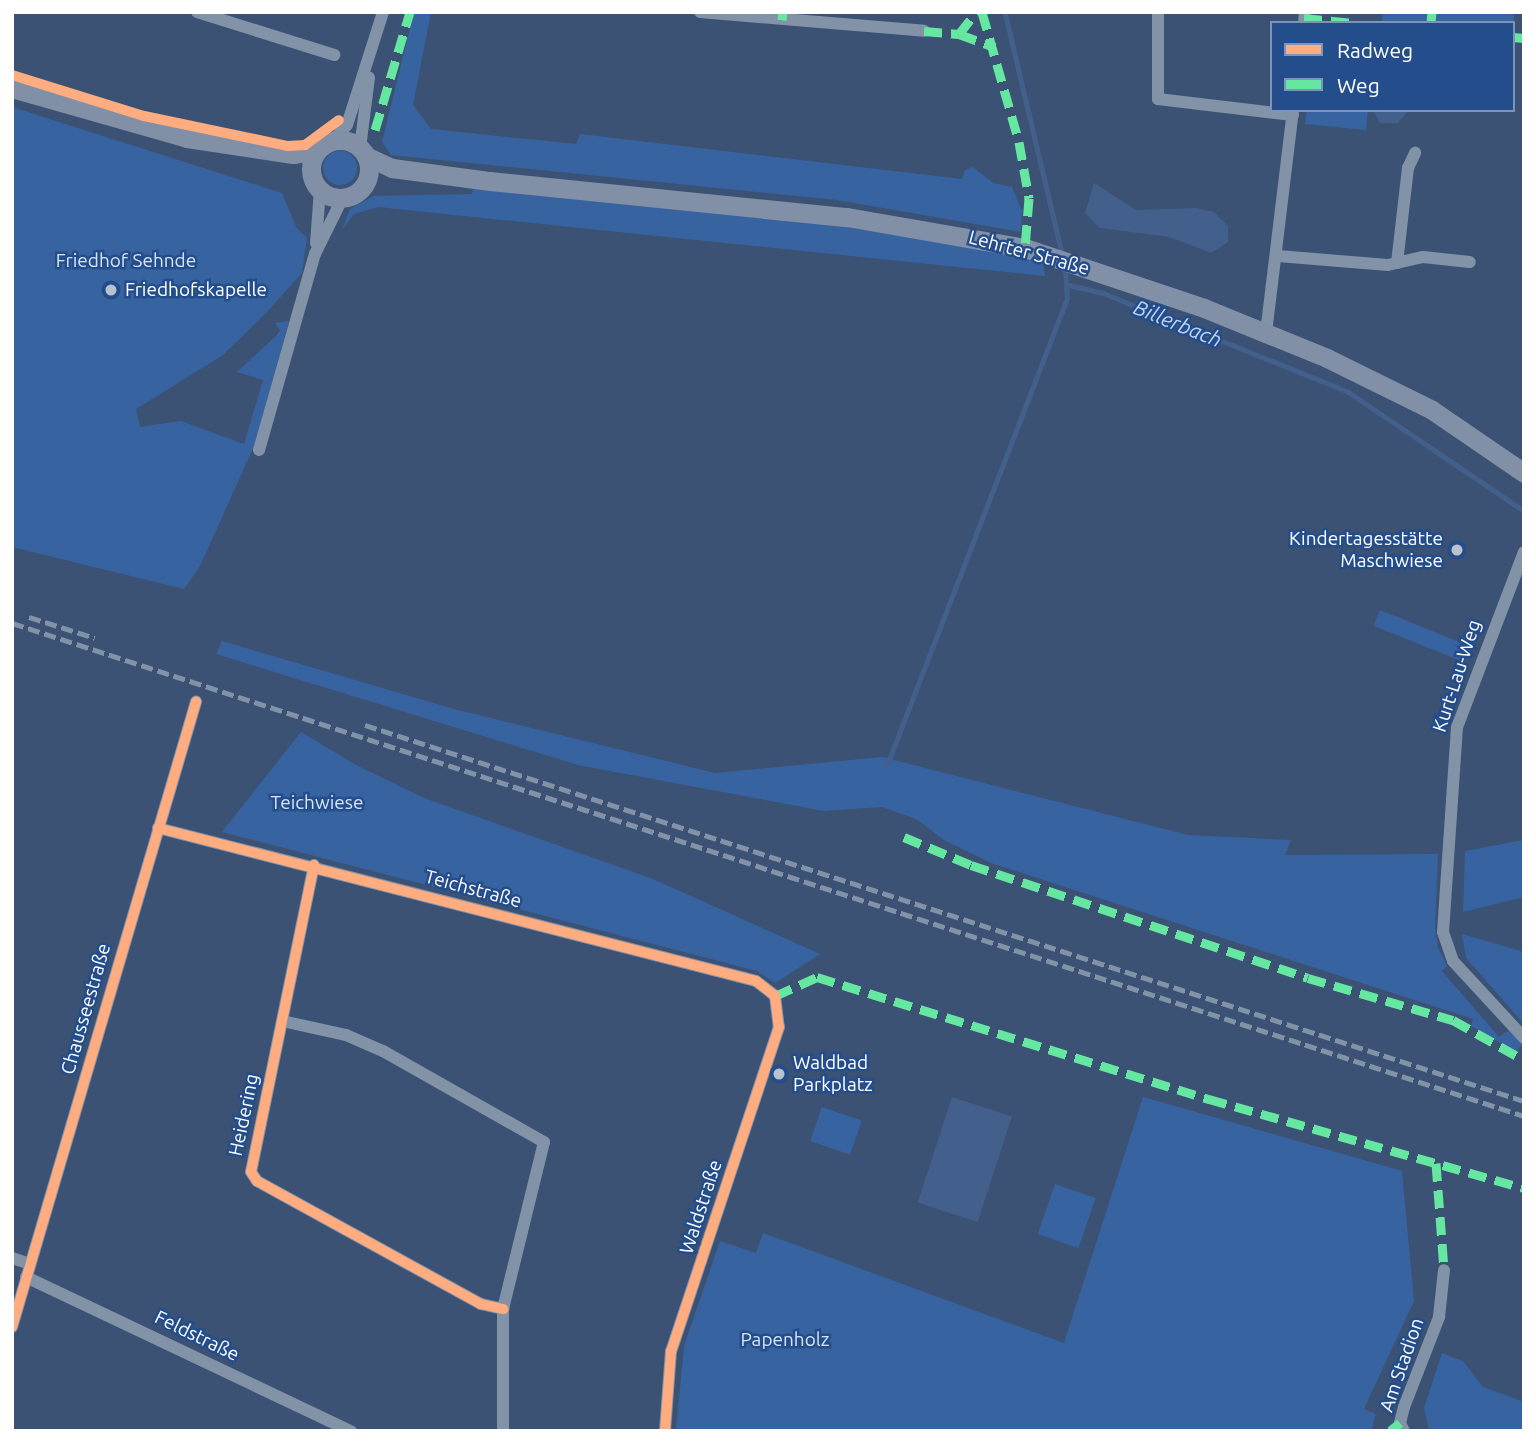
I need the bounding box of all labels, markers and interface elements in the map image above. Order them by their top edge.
legend [1270,21,1515,112]
text: Radweg [1337,38,1413,62]
text: Weg [1337,73,1380,97]
street label: Lehrter Straße [966,226,1092,280]
park label: Friedhof Sehnde [56,250,196,272]
place label: Friedhofskapelle [125,279,267,301]
marker: Friedhofskapelle [103,282,119,298]
water label: Billerbach [1130,294,1226,352]
place label: Kindertagesstätte Maschwiese [1289,528,1443,572]
marker: Kindertagesstätte Maschwiese [1449,542,1465,558]
street label: Kurt-Lau-Weg [1428,617,1486,735]
park label: Teichwiese [270,792,364,814]
street label: Teichstraße [422,865,524,913]
street label: Chausseestraße [56,941,116,1077]
place label: Waldbad Parkplatz [793,1052,873,1096]
marker: Waldbad Parkplatz [771,1066,787,1082]
street label: Heidering [224,1072,264,1158]
street label: Waldstraße [675,1157,727,1257]
street label: Feldstraße [151,1306,243,1366]
street label: Am Stadion [1375,1315,1429,1415]
park label: Papenholz [740,1329,830,1351]

